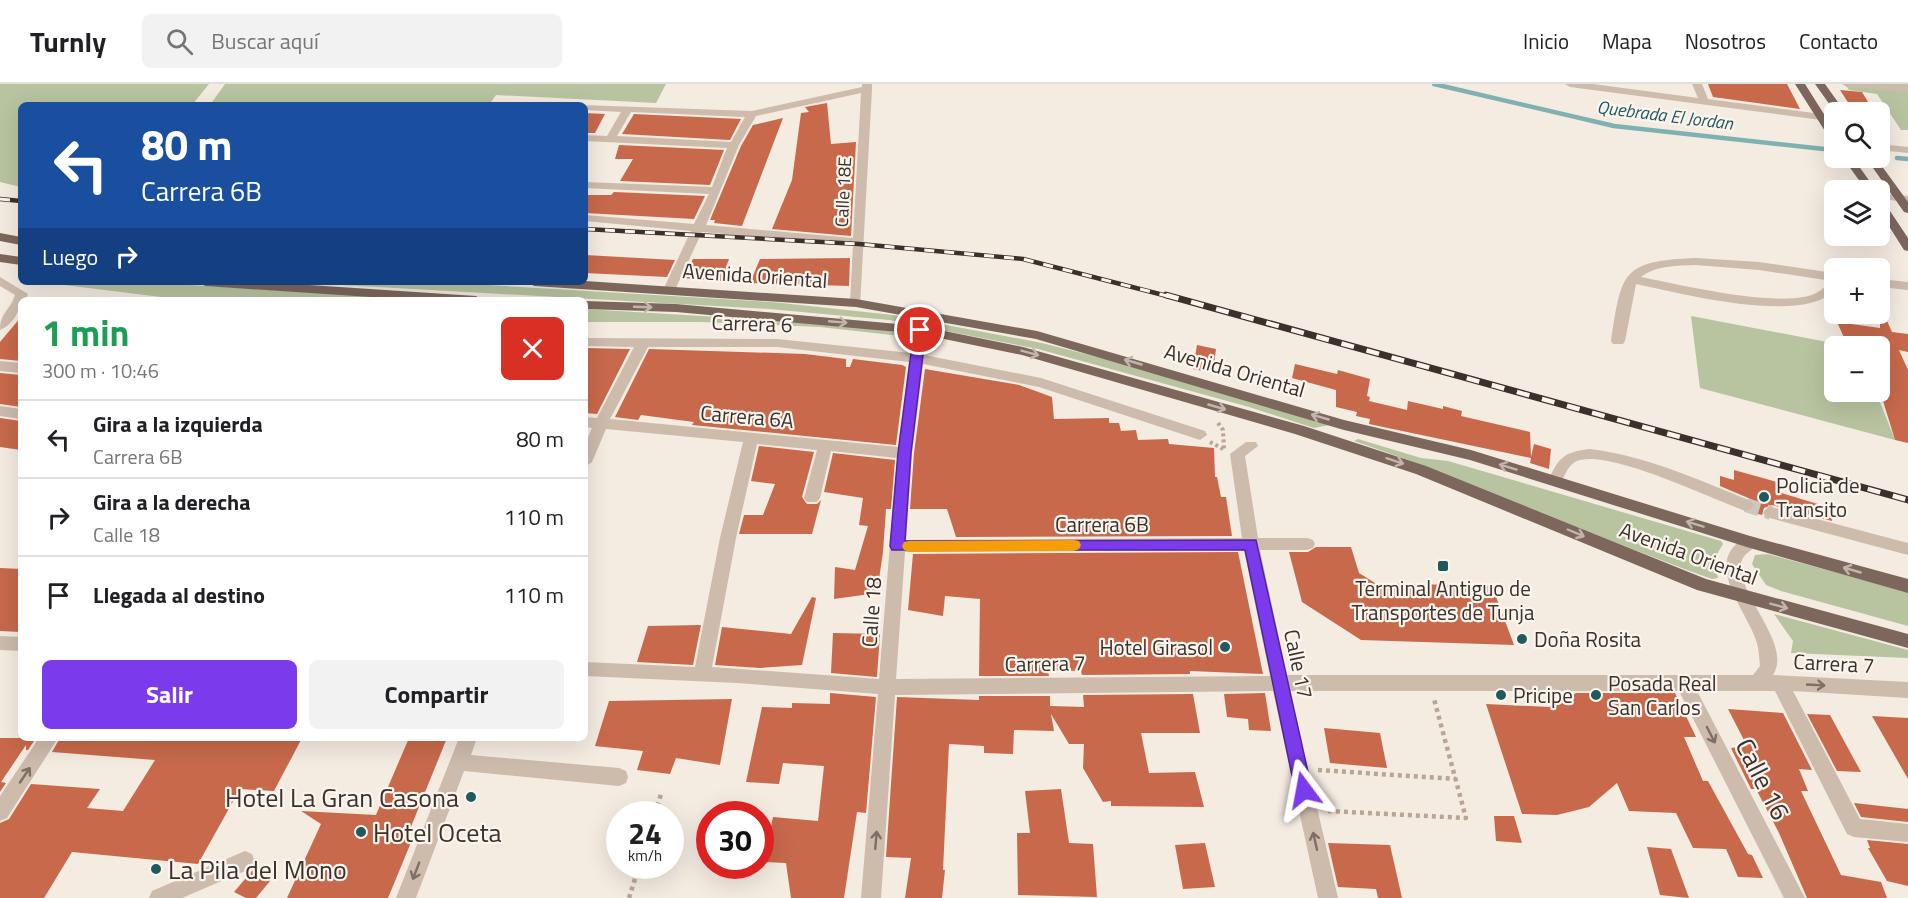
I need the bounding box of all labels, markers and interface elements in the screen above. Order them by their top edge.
search box [142,14,562,68]
text: Turnly [30,20,106,63]
text: Buscar aquí [211,24,319,58]
icon: search [163,25,196,58]
text: Inicio [1523,25,1569,57]
text: Mapa [1602,25,1652,57]
text: Nosotros [1685,25,1766,57]
text: Contacto [1799,25,1878,57]
water label: Quebrada El Jordan [1595,93,1736,137]
map controls [1824,102,1890,402]
button: search [1824,102,1890,168]
text: 80 m [141,112,233,176]
icon: left [42,126,120,204]
street label: Calle 18E [828,156,858,228]
text: Carrera 6B [141,170,262,211]
button: layers [1824,180,1890,246]
text: Luego [42,240,98,274]
icon: right [110,240,143,273]
street label: Avenida Oriental [682,254,828,296]
button: + [1824,258,1890,324]
one-way arrow [633,301,653,313]
pin [894,304,945,355]
text: 1 min [42,305,129,360]
street label: Carrera 6 [711,306,793,340]
icon: arrive [903,313,936,346]
button: close [501,317,564,380]
one-way arrow [827,317,847,328]
street label: Avenida Oriental [1161,335,1309,405]
button: − [1824,336,1890,402]
one-way arrow [1020,348,1039,360]
text: 300 m · 10:46 [42,355,159,386]
one-way arrow [1124,356,1143,367]
street label: Carrera 6A [699,396,795,436]
one-way arrow [1208,402,1227,413]
text: Gira a la izquierda [93,407,263,441]
one-way arrow [1311,411,1330,422]
text: 80 m [516,422,564,456]
icon: left [42,423,75,456]
text: Carrera 6B [93,441,183,472]
one-way arrow [1385,457,1404,468]
one-way arrow [1499,461,1518,472]
place label: Policia de Transito [1776,469,1860,525]
text: Gira a la derecha [93,485,250,519]
marker: Policia de Transito [1757,490,1771,504]
text: 110 m [504,500,564,534]
icon: right [42,501,75,534]
street label: Carrera 6B [1055,508,1149,540]
street label: Avenida Oriental [1615,513,1763,593]
one-way arrow [1685,518,1704,529]
text: Calle 18 [93,519,160,550]
one-way arrow [1566,528,1585,539]
marker: Terminal Antiguo de Transportes de Tunja [1436,559,1450,573]
one-way arrow [1843,564,1862,576]
place label: Terminal Antiguo de Transportes de Tunja [1352,572,1535,628]
street label: Calle 18 [853,576,889,648]
text: Llegada al destino [93,578,265,612]
text: 110 m [504,578,564,612]
icon: arrive [42,579,75,612]
one-way arrow [1769,601,1788,612]
place label: Doña Rosita [1534,623,1642,655]
street label: Calle 17 [1276,626,1322,702]
place label: Hotel Girasol [1099,631,1213,663]
marker: Doña Rosita [1515,632,1529,646]
marker: Hotel Girasol [1218,640,1232,654]
street label: Carrera 7 [1793,645,1875,681]
street label: Carrera 7 [1004,646,1086,680]
button: Salir [42,660,297,729]
button: Compartir [309,660,564,729]
place label: Posada Real San Carlos [1608,667,1717,723]
place label: Pricipe [1513,679,1573,711]
one-way arrow [1806,679,1826,690]
marker: Pricipe [1494,688,1508,702]
marker: Posada Real San Carlos [1589,688,1603,702]
one-way arrow [1706,726,1717,744]
street label: Calle 16 [1726,731,1800,827]
position arrow [1272,758,1336,822]
one-way arrow [19,767,31,784]
place label: Hotel La Gran Casona [225,778,459,817]
marker: Hotel La Gran Casona [464,790,478,804]
speed limit sign: 30 [696,801,774,879]
text: 24 [628,810,662,856]
place label: Hotel Oceta [373,813,502,852]
marker: Hotel Oceta [354,825,368,839]
one-way arrow [871,830,882,850]
one-way arrow [1309,832,1321,851]
text: km/h [628,844,662,867]
place label: La Pila del Mono [168,850,347,889]
one-way arrow [410,861,421,879]
marker: La Pila del Mono [149,862,163,876]

